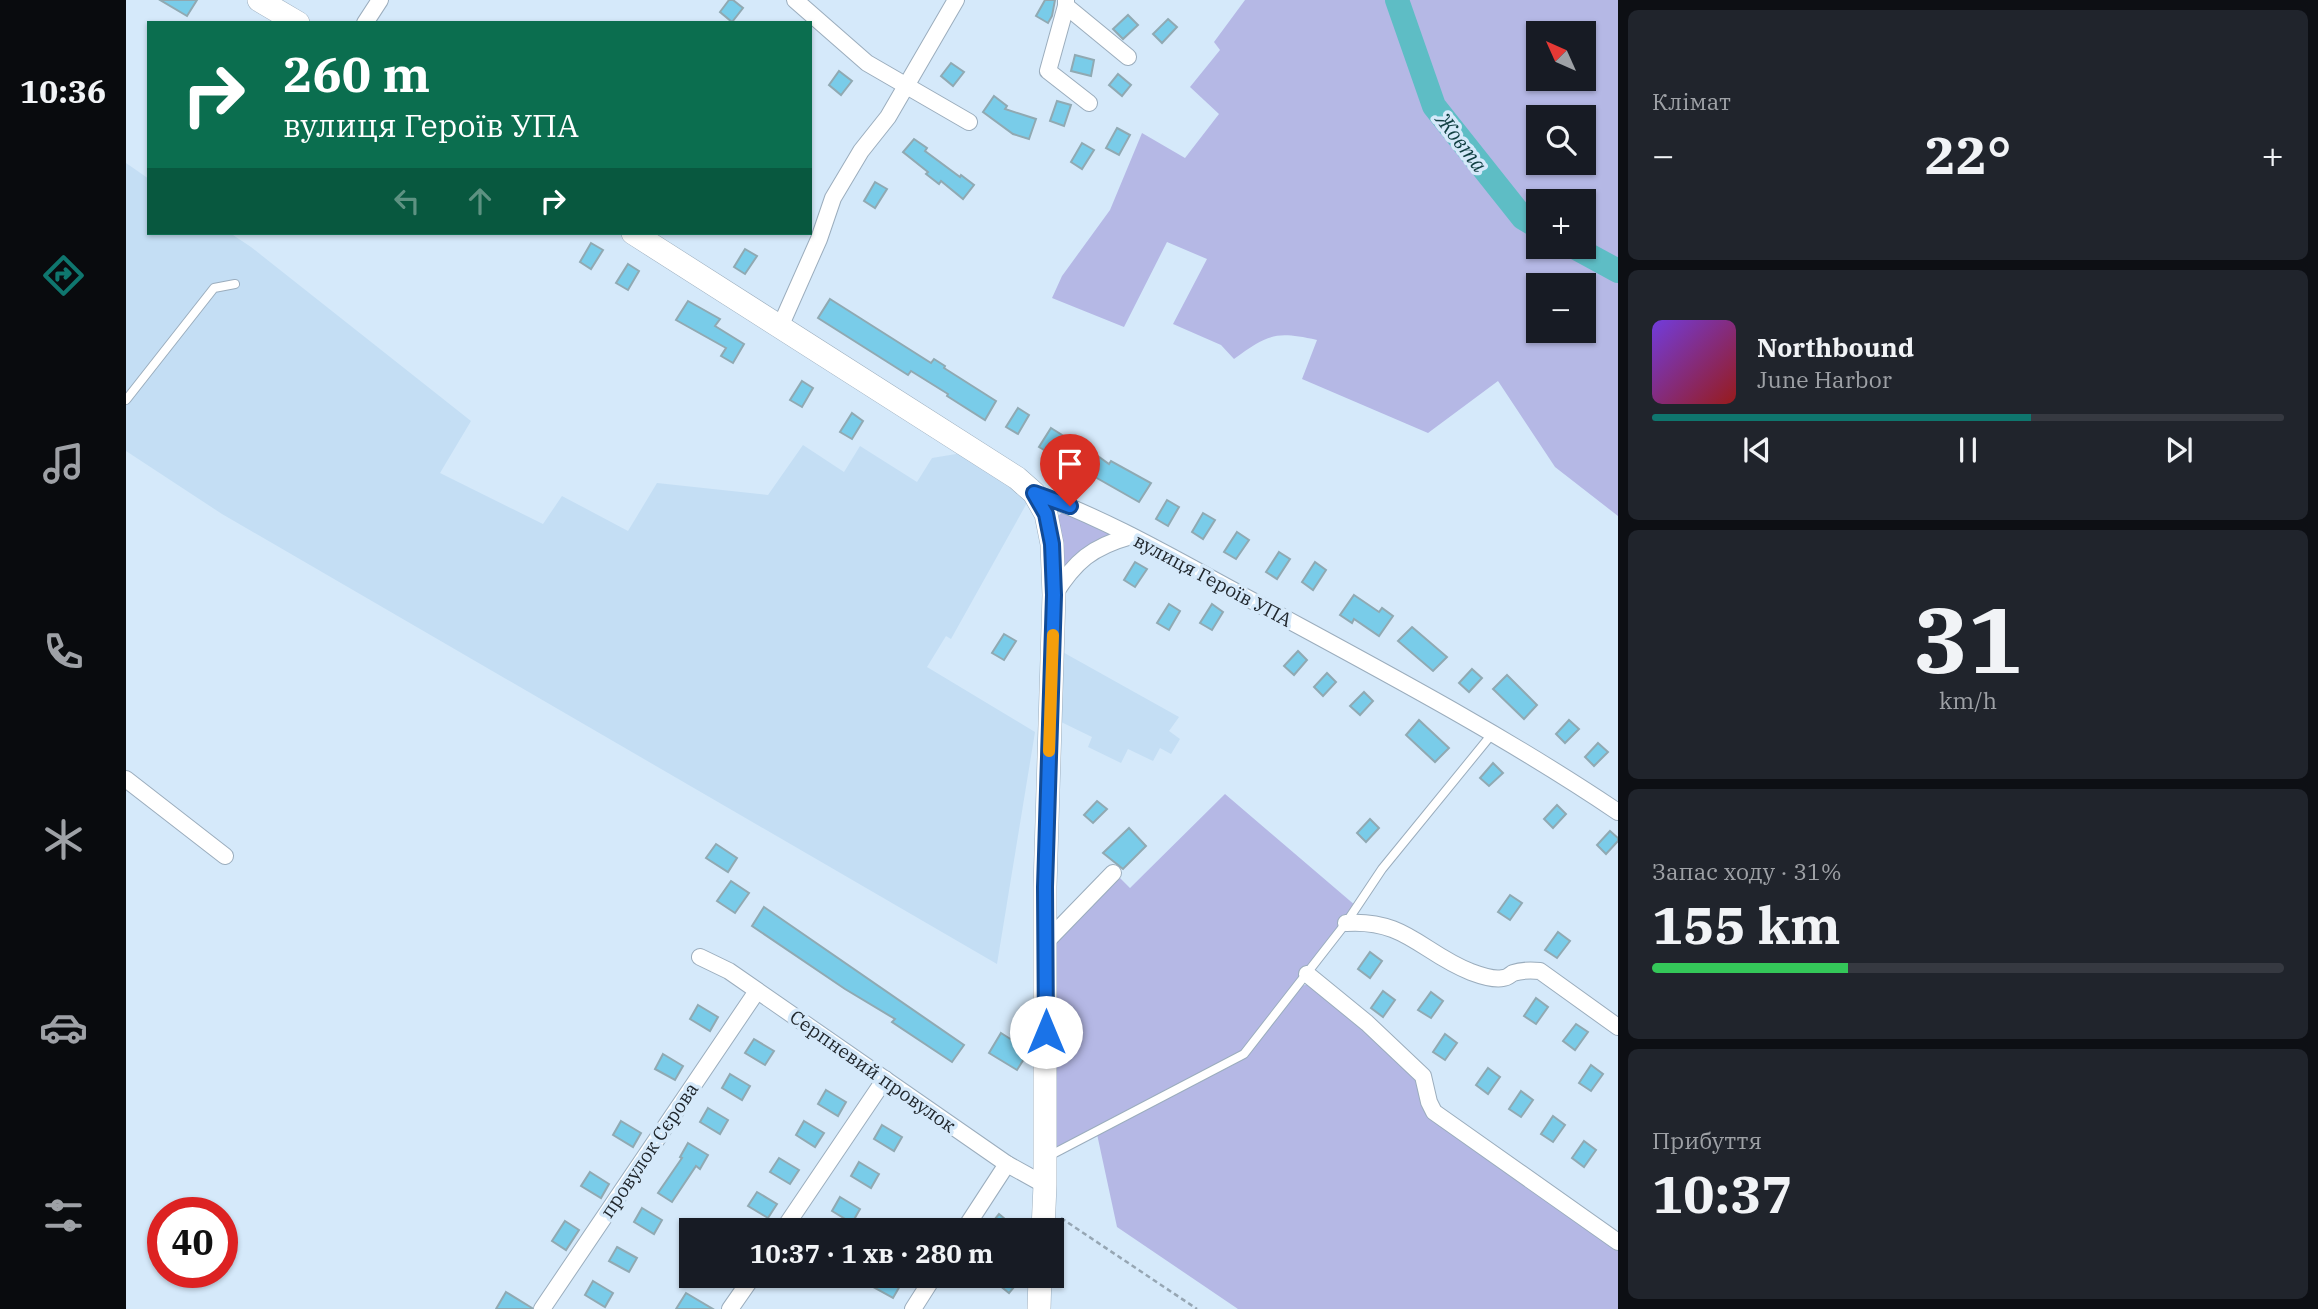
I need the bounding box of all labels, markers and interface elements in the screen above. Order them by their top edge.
north arrow [1526,21,1596,91]
map controls [1526,21,1596,343]
text: 260 m [283,42,430,105]
icon: right [168,49,259,140]
text: 10:36 [20,70,106,112]
text: Клімат [1652,86,1731,116]
text: вулиця Героїв УПА [283,104,579,146]
water label: Жовта [1429,105,1494,178]
button: search [1526,105,1596,175]
text: 22° [1925,121,2011,188]
text: − [1652,130,1675,179]
text: + [2261,130,2284,179]
icon: left [388,182,426,220]
icon: ahead [461,182,499,220]
icon: right [534,182,572,220]
button: + [1526,189,1596,259]
icon: directions [39,251,88,300]
button: − [1526,273,1596,343]
text: Northbound [1757,330,1914,364]
text: June Harbor [1757,364,1892,394]
icon: previous [1738,431,1776,469]
icon: pause [1949,431,1987,469]
icon: next [2160,431,2198,469]
pin [1040,434,1100,506]
icon: music [39,439,88,488]
icon: arrive [1051,445,1089,483]
street label: вулиця Героїв УПА [1130,528,1296,632]
text: 31 [1913,580,2023,698]
icon: phone [39,627,88,676]
text: km/h [1939,685,1997,715]
icon: climate [39,815,88,864]
text: Запас ходу · 31% [1652,856,1842,886]
text: 155 km [1652,891,1841,958]
position arrow [1009,995,1083,1069]
icon: car [39,1003,88,1052]
street label: Серпневий провулок [785,1005,961,1137]
street label: провулок Сєрова [595,1078,703,1222]
text: Прибуття [1652,1125,1762,1155]
text: 10:37 [1652,1160,1793,1227]
icon: filters [39,1191,88,1240]
speed limit sign: 40 [147,1197,238,1288]
text: 10:37 · 1 хв · 280 m [750,1236,993,1270]

